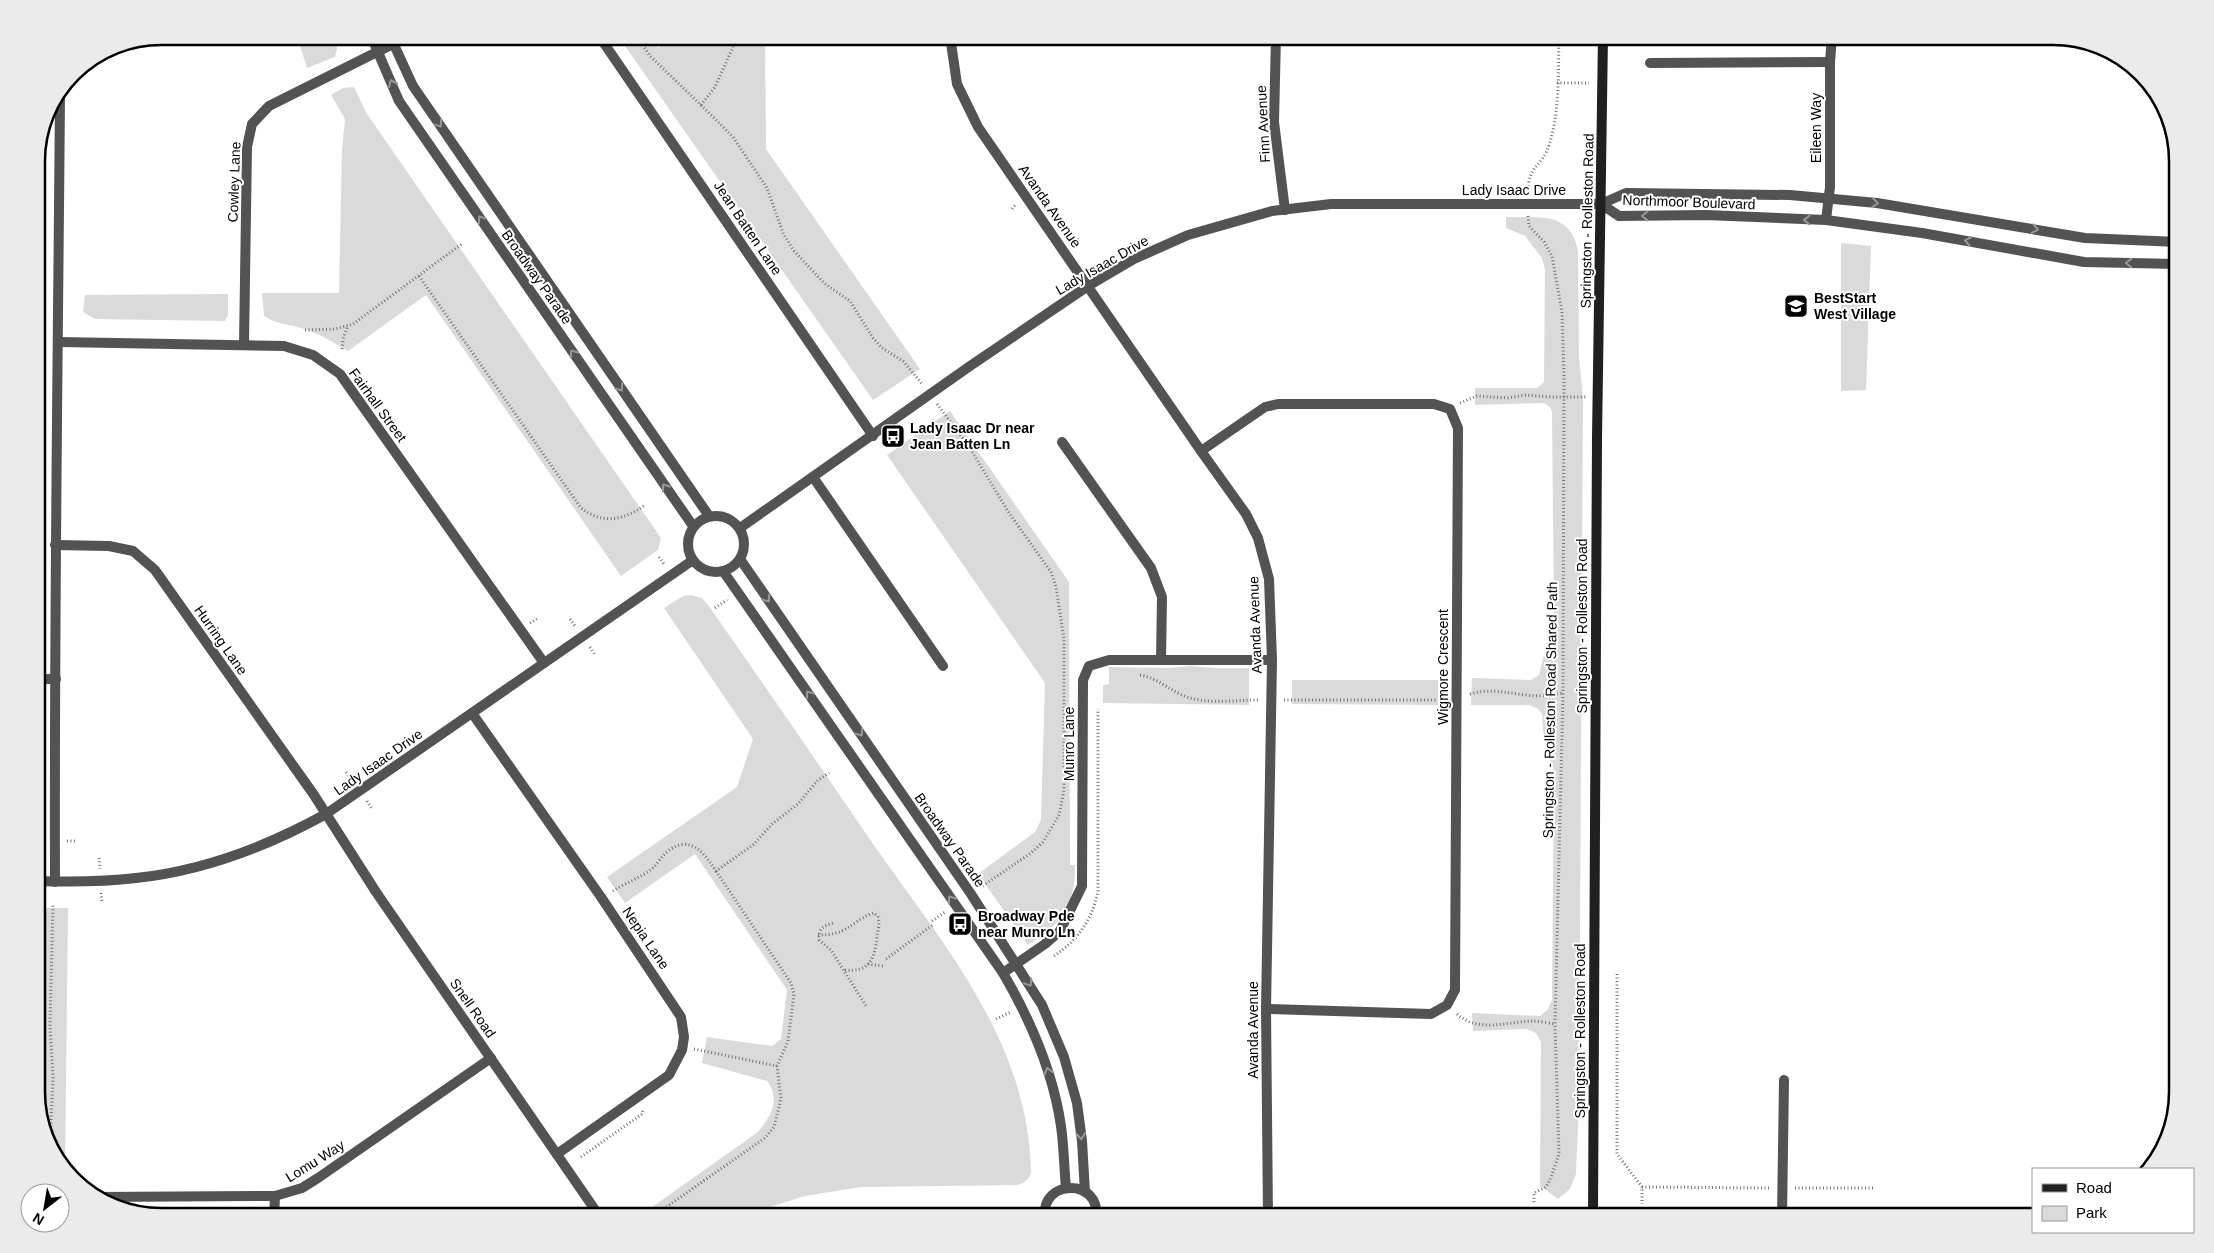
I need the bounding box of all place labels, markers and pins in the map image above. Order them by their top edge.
place label: BestStart West Village [1814,290,1896,322]
school or university icon: BestStart West Village [1783,293,1809,319]
place label: Lady Isaac Dr near Jean Batten Ln [910,420,1035,452]
bus stop icon: Lady Isaac Dr near Jean Batten Ln [880,423,906,449]
place label: Broadway Pde near Munro Ln [978,908,1075,940]
bus stop icon: Broadway Pde near Munro Ln [947,911,973,937]

